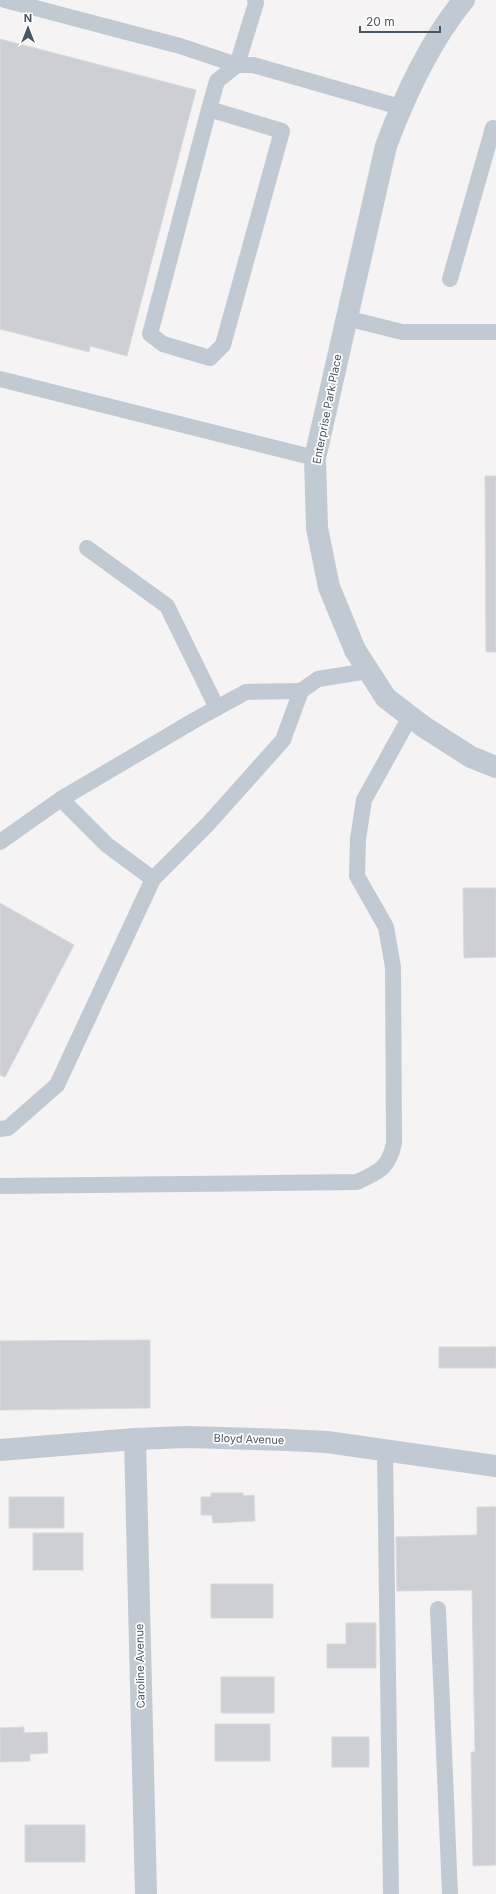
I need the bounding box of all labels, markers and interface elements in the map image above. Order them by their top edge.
north arrow [8,8,48,48]
scale bar [360,8,440,34]
text: N [24,11,32,25]
text: 20 m [366,14,395,29]
street label: Enterprise Park Place [309,353,345,465]
street label: Bloyd Avenue [213,1431,285,1447]
street label: Caroline Avenue [132,1624,148,1708]

